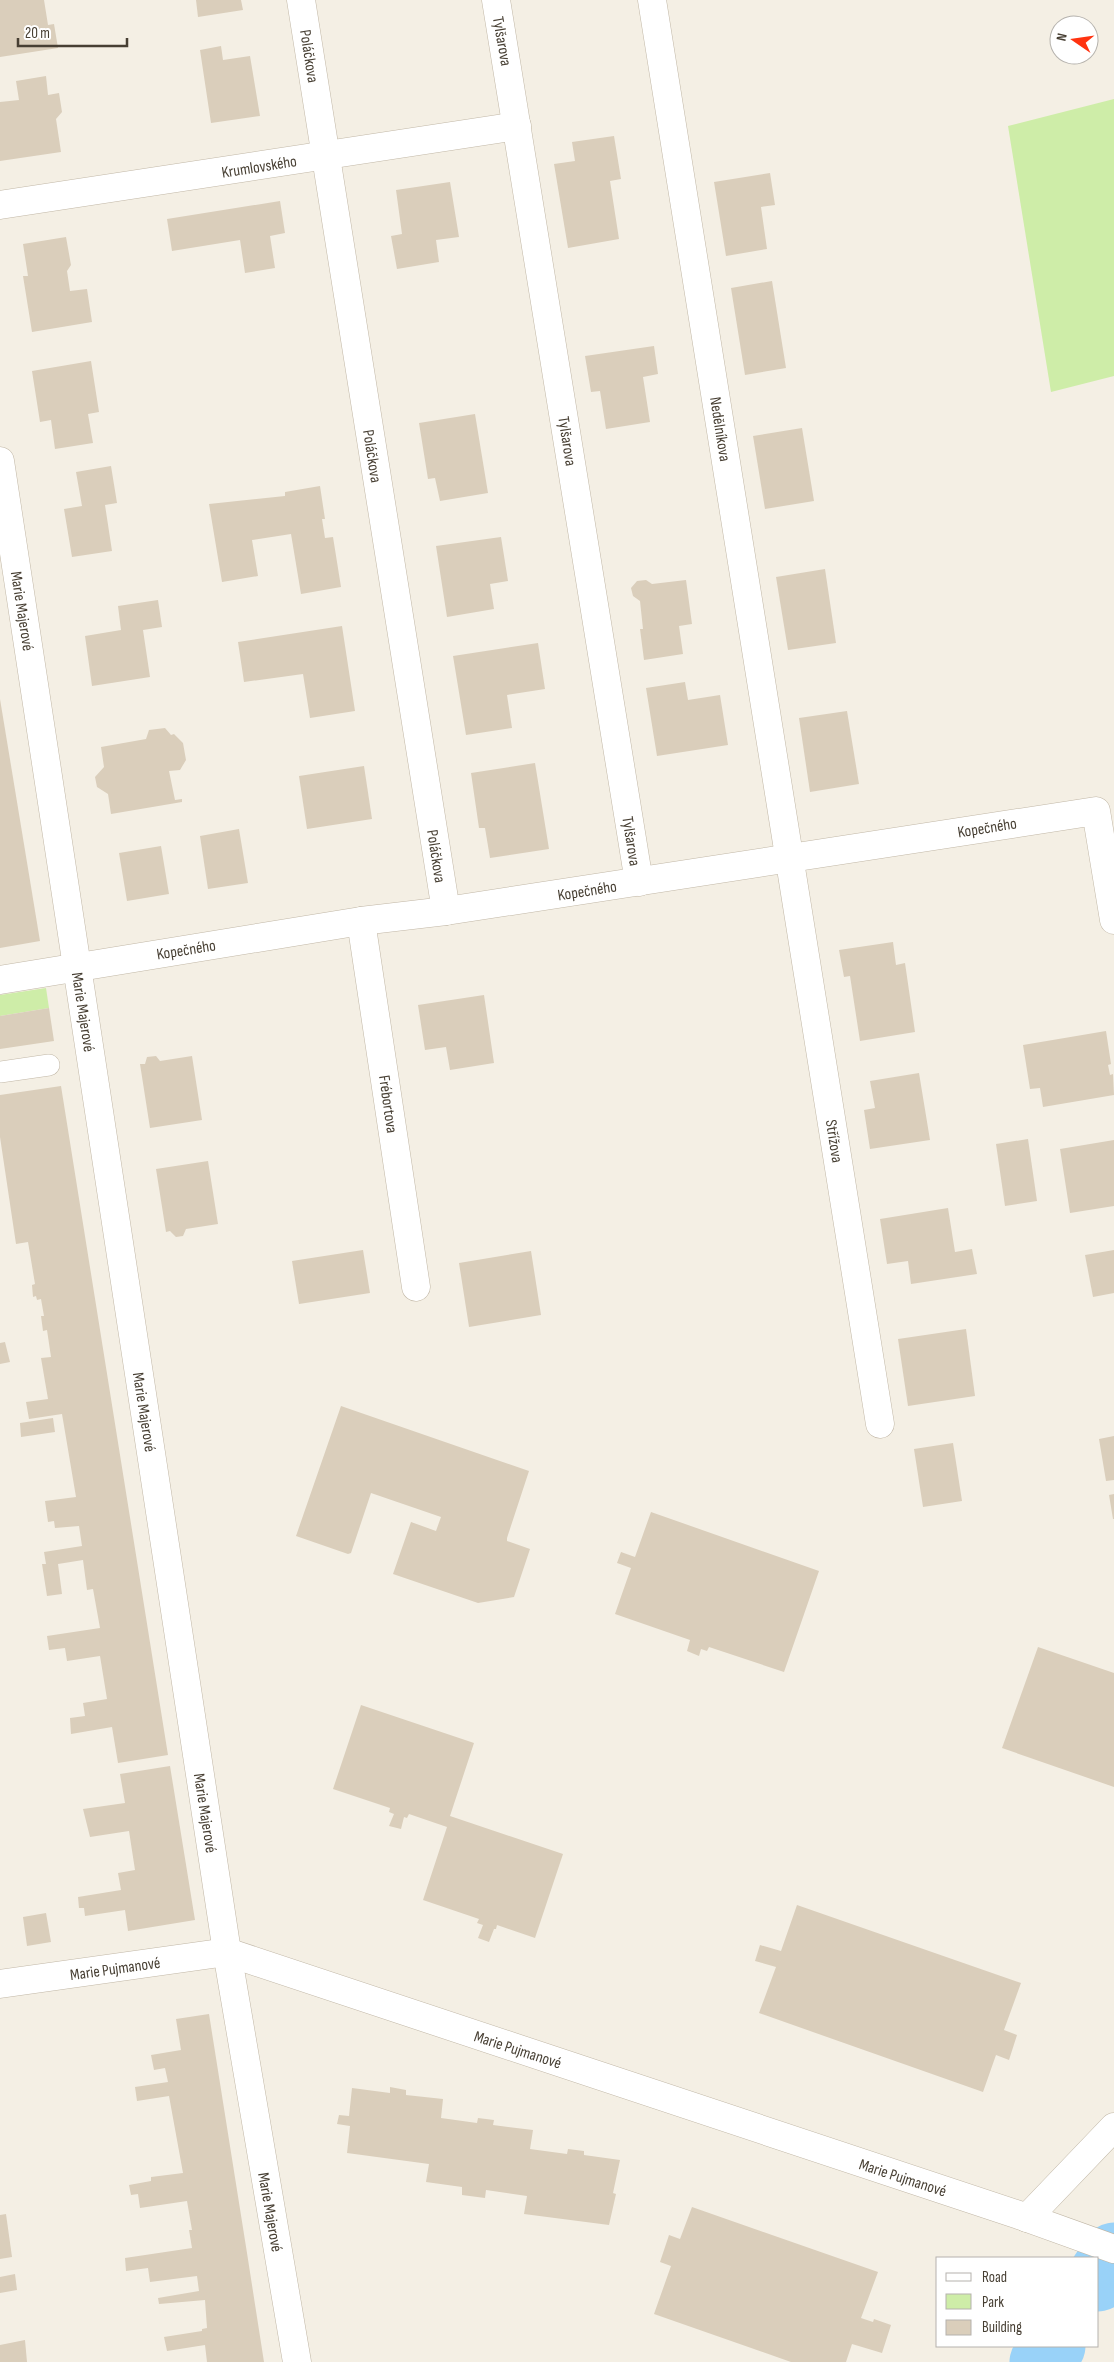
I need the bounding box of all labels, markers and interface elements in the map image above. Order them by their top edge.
scale bar [18,15,126,47]
street label: Tylšarova [488,15,515,67]
north arrow [1049,15,1099,65]
text: 20 m [25,24,50,43]
street label: Poláčkova [295,28,322,84]
text: N [1053,32,1071,43]
street label: Krumlovského [220,152,298,183]
street label: Nedělníkova [705,396,734,463]
street label: Tylšarova [553,415,580,467]
street label: Poláčkova [358,428,385,484]
street label: Marie Majerové [6,570,37,652]
street label: Kopečného [956,814,1018,843]
street label: Tylšarova [617,815,644,867]
street label: Poláčkova [422,828,449,884]
street label: Kopečného [556,877,618,906]
street label: Kopečného [155,936,217,965]
street label: Marie Majerové [67,971,98,1053]
street label: Frébortova [374,1074,401,1134]
street label: Střížova [821,1118,846,1164]
street label: Marie Majerové [128,1371,159,1453]
street label: Marie Majerové [189,1772,220,1854]
street label: Marie Pujmanové [69,1954,161,1985]
street label: Marie Pujmanové [471,2027,564,2073]
street label: Marie Pujmanové [856,2155,949,2201]
street label: Marie Majerové [253,2171,286,2254]
legend [936,2257,1099,2347]
text: Road [982,2268,1007,2287]
text: Park [982,2293,1004,2312]
text: Building [982,2318,1022,2337]

